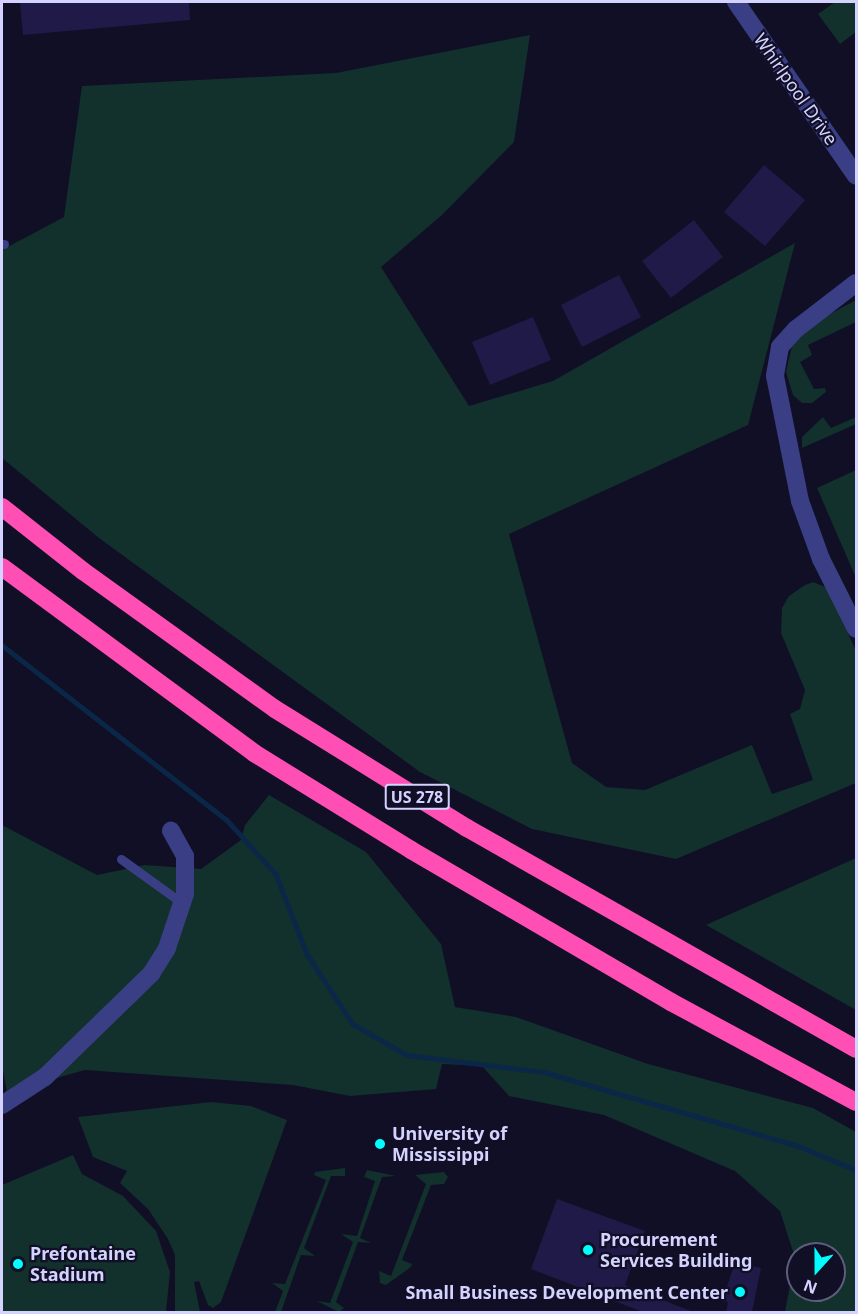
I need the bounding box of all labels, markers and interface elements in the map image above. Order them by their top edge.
street label: Whirlpool Drive [750,29,842,149]
road number: US 278 [384,784,450,810]
place label: University of Mississippi [392,1123,507,1166]
marker: University of Mississippi [373,1137,387,1151]
place label: Procurement Services Building [600,1229,752,1272]
north arrow [786,1242,846,1302]
place label: Prefontaine Stadium [30,1243,136,1286]
marker: Procurement Services Building [581,1243,595,1257]
marker: Prefontaine Stadium [11,1257,25,1271]
text: N [800,1274,820,1300]
place label: Small Business Development Center [405,1281,728,1303]
marker: Small Business Development Center [733,1285,747,1299]

